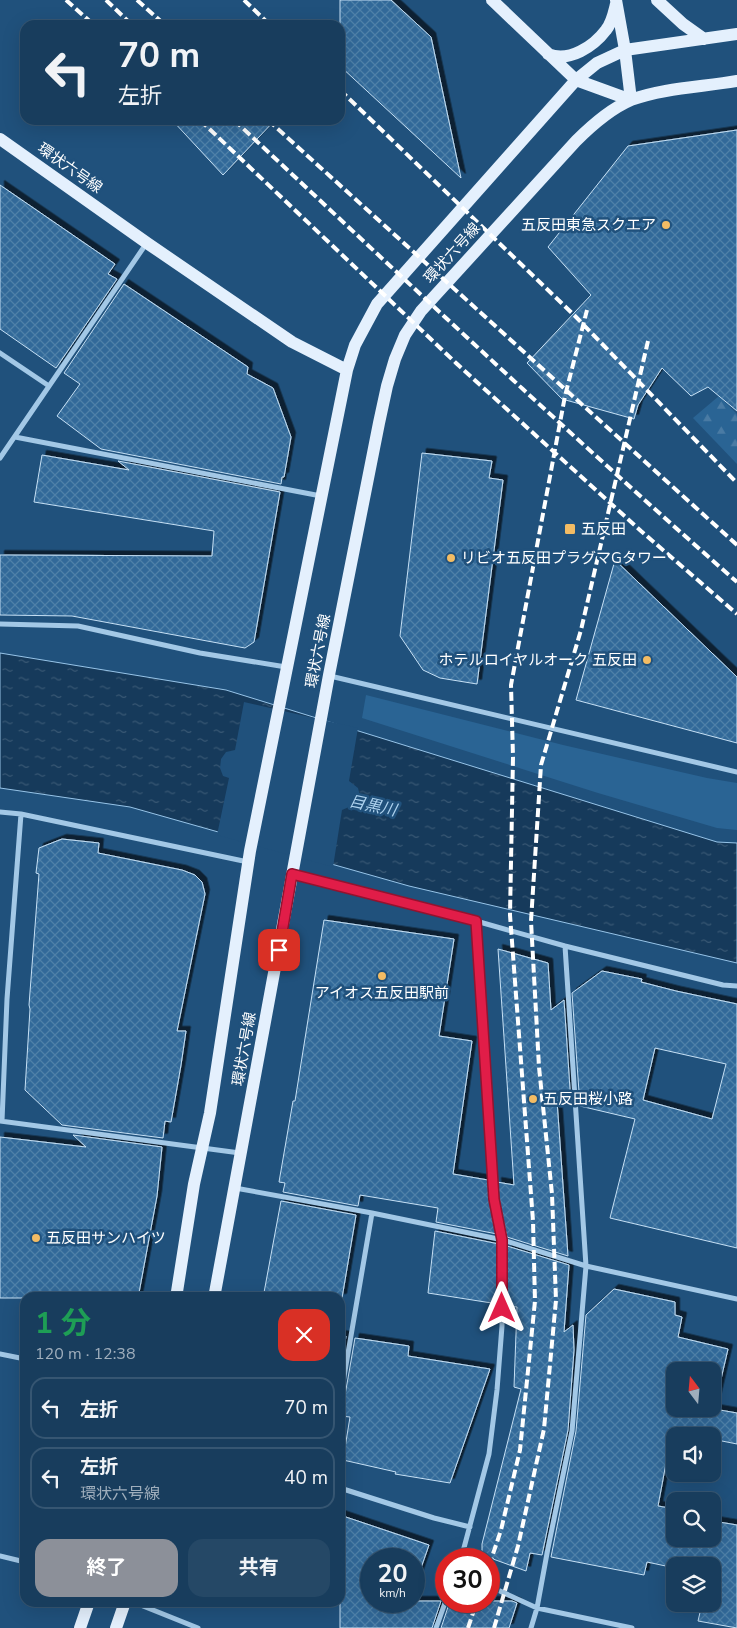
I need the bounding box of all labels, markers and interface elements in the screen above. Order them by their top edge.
text: 70 m [118,32,200,79]
icon: left [35,40,100,105]
text: 左折 [118,81,162,111]
street label: 環状六号線 [34,138,106,198]
place label: 五反田東急スクエア [521,215,656,235]
street label: 環状六号線 [419,218,485,288]
marker: 五反田東急スクエア [660,219,672,231]
place label: 五反田 [581,519,626,539]
marker: 五反田 [563,522,577,536]
place label: リビオ五反田プラグマGタワー [461,548,667,568]
marker: リビオ五反田プラグマGタワー [445,552,457,564]
street label: 環状六号線 [301,612,335,690]
place label: ホテルロイヤルオーク 五反田 [439,650,637,670]
marker: ホテルロイヤルオーク 五反田 [641,654,653,666]
water label: 目黒川 [347,790,401,822]
pin [258,929,300,971]
icon: arrive [265,936,293,964]
marker: アイオス五反田駅前 [376,970,388,982]
place label: アイオス五反田駅前 [315,983,449,1003]
street label: 環状六号線 [228,1010,260,1088]
place label: 五反田桜小路 [543,1089,633,1109]
marker: 五反田桜小路 [527,1093,539,1105]
place label: 五反田サンハイツ [46,1228,166,1248]
marker: 五反田サンハイツ [30,1232,42,1244]
position arrow [475,1281,527,1333]
text: 1 分 [35,1303,91,1344]
button: close [278,1309,330,1361]
text: 120 m · 12:38 [35,1343,136,1365]
north arrow [666,1362,721,1418]
map controls [666,1362,721,1612]
icon: left [37,1394,65,1422]
text: 70 m [284,1395,328,1421]
text: 左折 [80,1397,118,1423]
button: sound [666,1427,721,1482]
text: 左折 [80,1454,118,1480]
icon: left [37,1464,65,1492]
text: 40 m [284,1465,328,1491]
text: 環状六号線 [80,1483,160,1505]
button: search [666,1492,721,1547]
button: 終了 [35,1539,178,1597]
button: 共有 [188,1539,330,1597]
speed limit sign: 30 [435,1548,500,1613]
text: 20 [377,1557,408,1591]
button: layers [666,1557,721,1612]
text: km/h [379,1585,406,1601]

